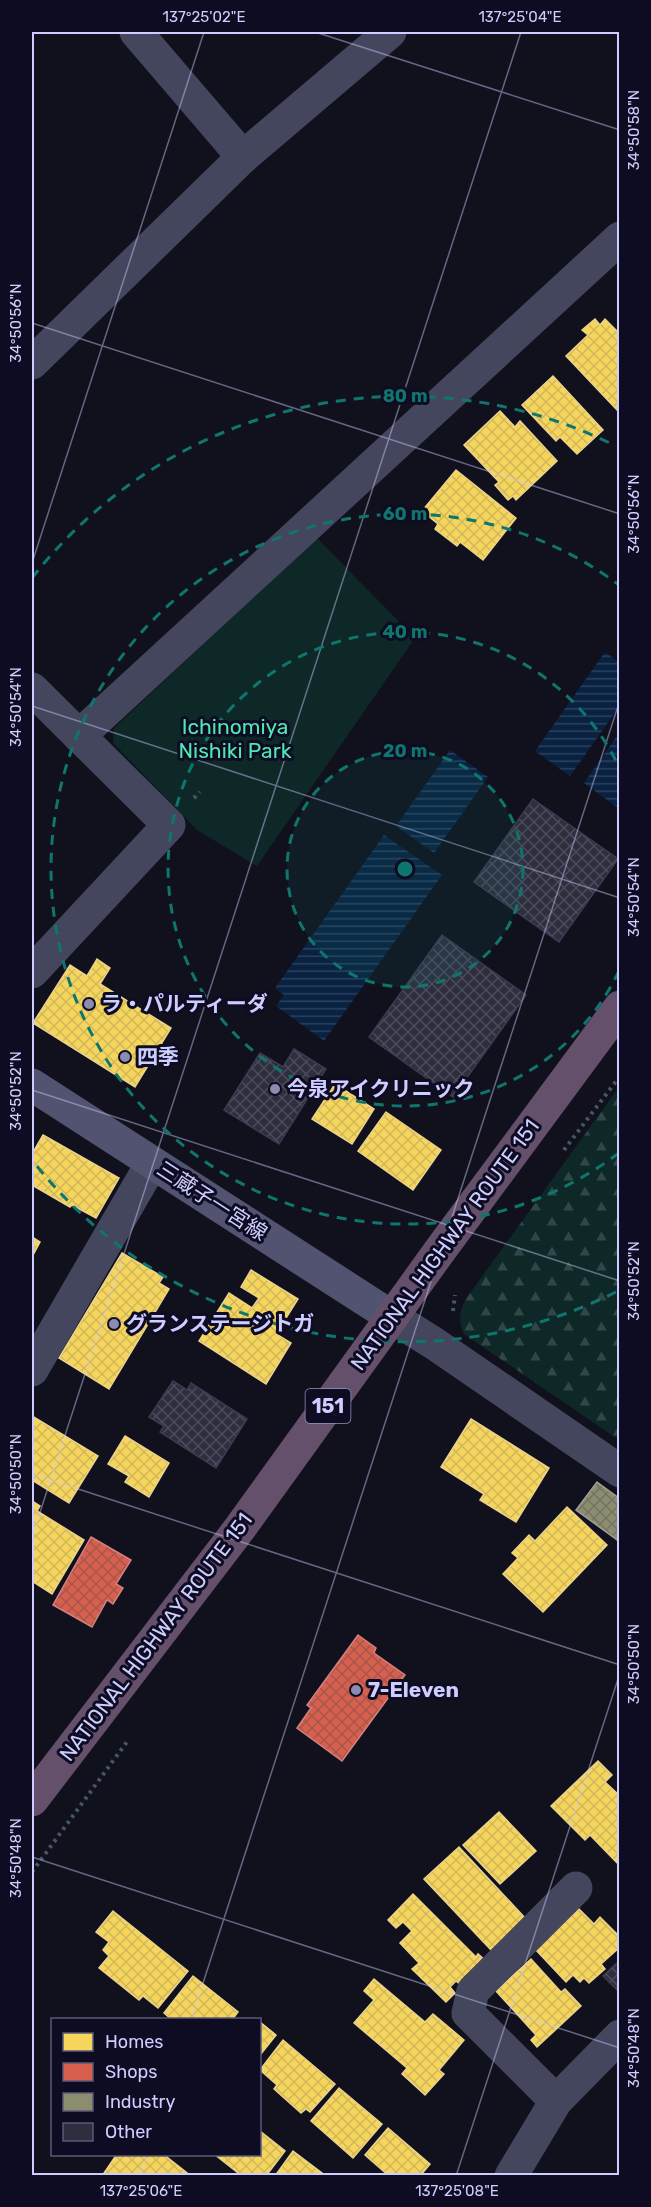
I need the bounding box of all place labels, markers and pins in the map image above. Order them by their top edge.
centre of rings [395,859,415,879]
place label: ラ・パルティーダ [101,991,268,1016]
marker: ラ・パルティーダ [82,997,96,1011]
place label: 四季 [137,1044,179,1069]
marker: 四季 [118,1050,132,1064]
place label: 今泉アイクリニック [287,1076,475,1101]
marker: 今泉アイクリニック [268,1082,282,1096]
place label: グランステージトガ [126,1311,314,1336]
marker: グランステージトガ [107,1317,121,1331]
place label: 7-Eleven [368,1677,459,1702]
marker: 7-Eleven [349,1683,363,1697]

